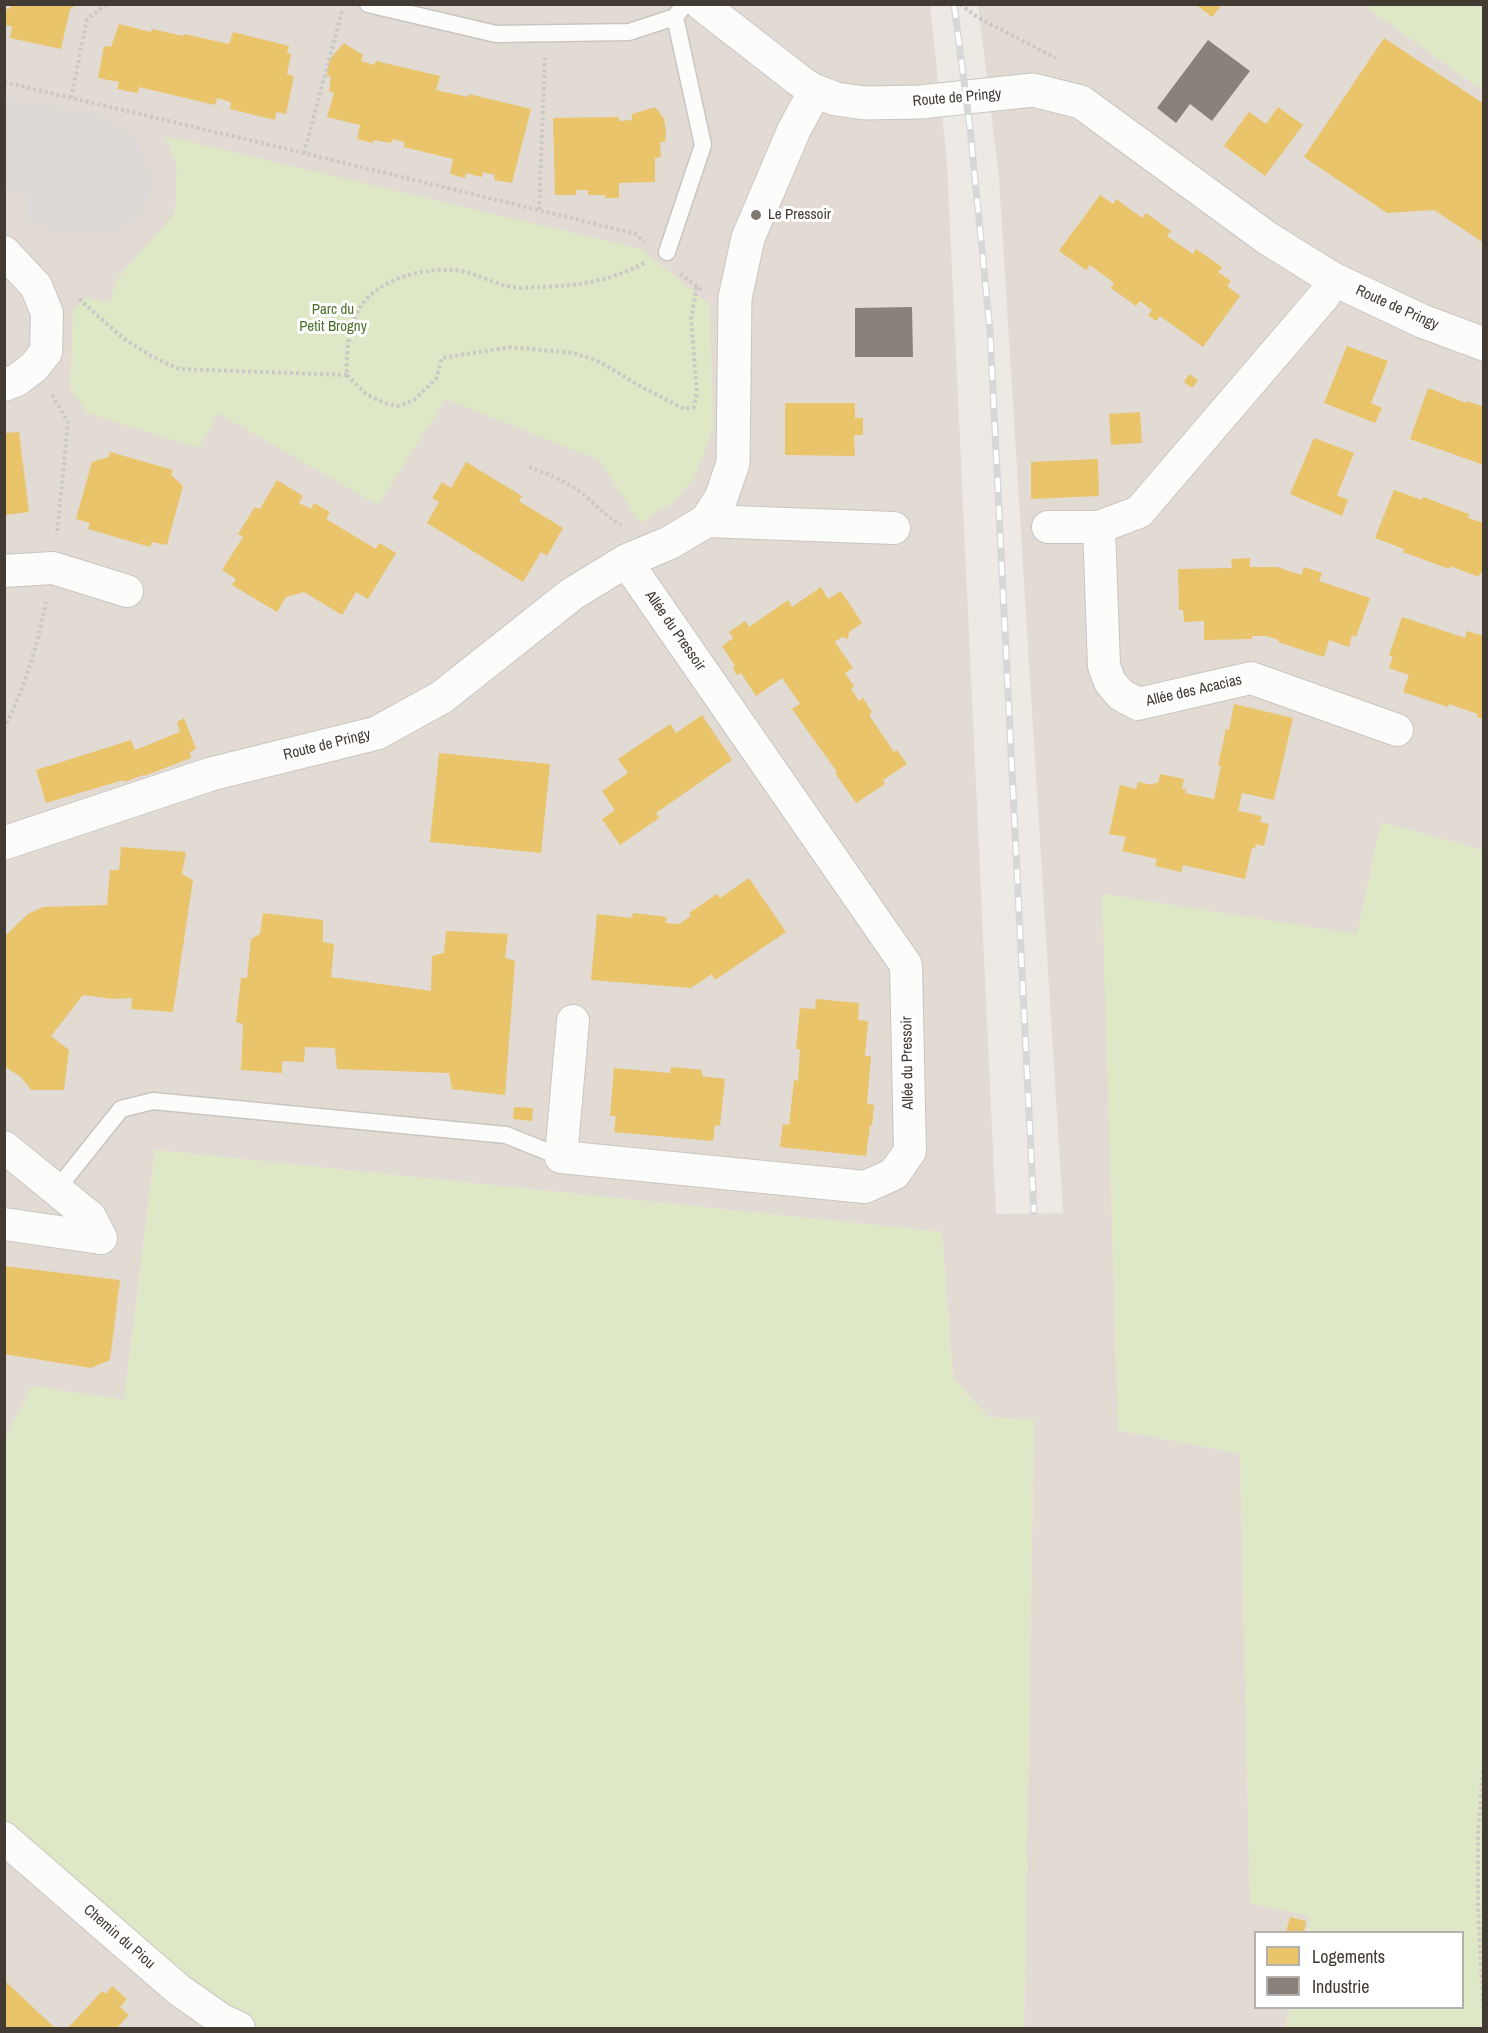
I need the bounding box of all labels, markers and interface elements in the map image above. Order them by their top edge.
street label: Route de Pringy [912,85,1002,111]
place label: Le Pressoir [768,206,831,224]
marker: Le Pressoir [749,208,763,222]
street label: Route de Pringy [1353,282,1441,334]
park label: Parc du Petit Brogny [299,301,367,336]
street label: Allée du Pressoir [641,587,709,675]
street label: Allée des Acacias [1144,671,1244,711]
street label: Route de Pringy [282,726,372,764]
street label: Allée du Pressoir [898,1016,918,1110]
street label: Chemin du Piou [80,1901,158,1973]
legend [1254,1931,1464,2009]
text: Logements [1312,1944,1385,1969]
text: Industrie [1312,1974,1369,1999]

